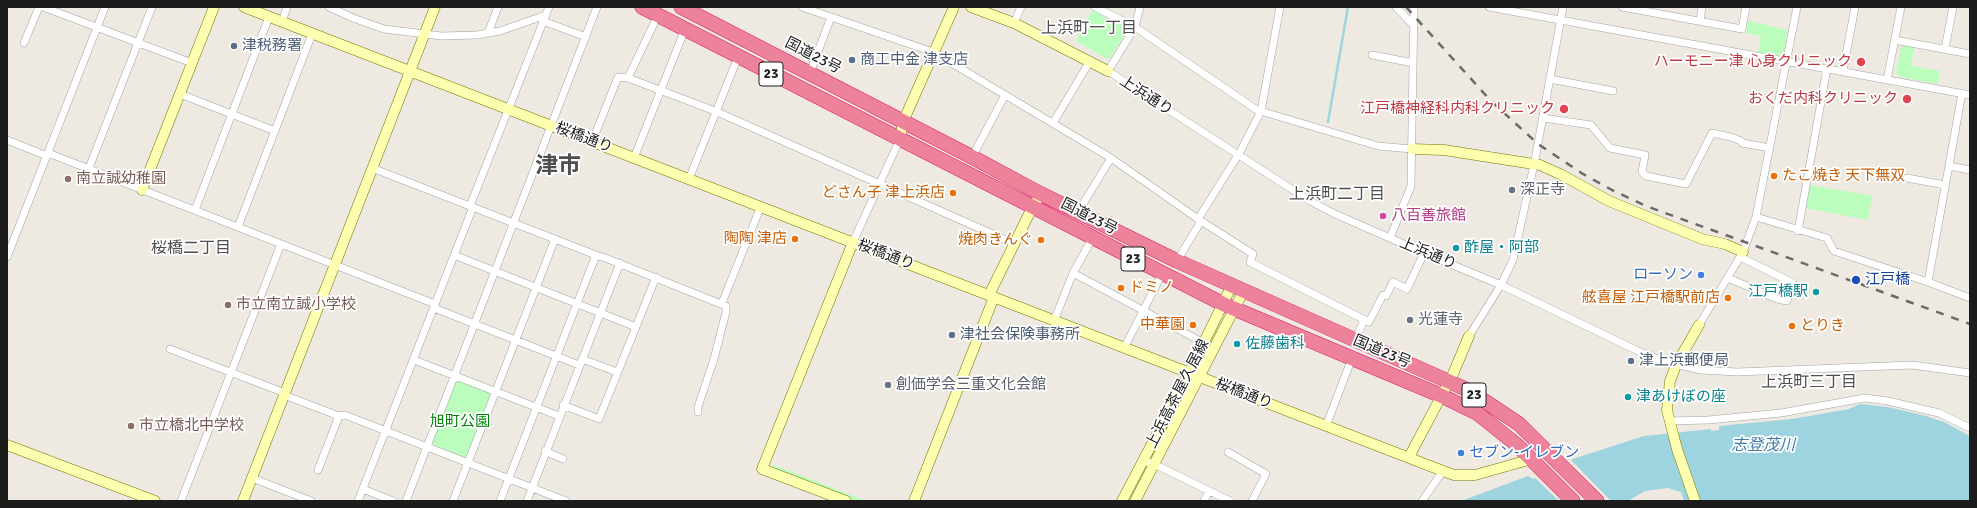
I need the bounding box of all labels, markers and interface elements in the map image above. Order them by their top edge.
district label: 上浜町一丁目 [1041,19,1137,39]
street label: 国道23号 [782,34,844,78]
place label: 津税務署 [242,37,302,55]
marker: 津税務署 [229,41,239,51]
place label: 商工中金 津支店 [860,51,968,69]
place label: ハーモニー津 心身クリニック [1654,53,1852,71]
marker: 商工中金 津支店 [847,55,857,65]
marker: ハーモニー津 心身クリニック [1855,56,1867,68]
road number: 23 [759,62,783,86]
street label: 上浜通り [1116,72,1176,120]
place label: おくだ内科クリニック [1748,90,1898,108]
marker: おくだ内科クリニック [1901,93,1913,105]
place label: 江戸橋神経科内科クリニック [1360,100,1555,118]
marker: 江戸橋神経科内科クリニック [1558,103,1570,115]
street label: 桜橋通り [553,119,615,157]
district label: 津市 [535,153,581,181]
place label: たこ焼き 天下無双 [1782,167,1905,185]
place label: 南立誠幼稚園 [76,170,166,188]
marker: たこ焼き 天下無双 [1769,171,1779,181]
marker: 南立誠幼稚園 [63,174,73,184]
place label: 深正寺 [1520,181,1565,199]
place label: どさん子 津上浜店 [822,184,945,202]
district label: 上浜町二丁目 [1289,185,1385,205]
marker: 深正寺 [1507,185,1517,195]
marker: どさん子 津上浜店 [948,188,958,198]
street label: 国道23号 [1058,195,1120,239]
place label: 八百善旅館 [1391,207,1466,225]
marker: 八百善旅館 [1378,211,1388,221]
place label: 陶陶 津店 [724,230,787,248]
place label: 焼肉きんぐ [958,231,1033,249]
marker: 陶陶 津店 [790,234,800,244]
street label: 上浜通り [1397,234,1459,274]
marker: 焼肉きんぐ [1036,235,1046,245]
street label: 桜橋通り [855,236,917,274]
district label: 桜橋二丁目 [151,239,231,259]
place label: 酢屋・阿部 [1464,239,1539,257]
marker: 酢屋・阿部 [1451,243,1461,253]
road number: 23 [1121,247,1145,271]
place label: ローソン [1633,266,1693,284]
marker: ローソン [1696,270,1706,280]
place label: 江戸橋 [1865,271,1910,289]
marker: 江戸橋 [1850,274,1862,286]
place label: ドミノ [1129,279,1174,297]
marker: ドミノ [1116,283,1126,293]
place label: 江戸橋駅 [1748,283,1808,301]
marker: 江戸橋駅 [1811,287,1821,297]
place label: 舷喜屋 江戸橋駅前店 [1582,289,1720,307]
marker: 舷喜屋 江戸橋駅前店 [1723,293,1733,303]
place label: 市立南立誠小学校 [236,296,356,314]
marker: 市立南立誠小学校 [223,300,233,310]
place label: 光蓮寺 [1418,311,1463,329]
marker: 光蓮寺 [1405,315,1415,325]
place label: 中華園 [1140,316,1185,334]
place label: とりき [1800,317,1845,335]
marker: 中華園 [1188,320,1198,330]
marker: とりき [1787,321,1797,331]
place label: 津社会保険事務所 [960,326,1080,344]
marker: 津社会保険事務所 [947,330,957,340]
street label: 国道23号 [1350,332,1414,372]
place label: 佐藤歯科 [1245,335,1305,353]
street label: 上浜高茶屋久居線 [1143,336,1213,452]
marker: 佐藤歯科 [1232,339,1242,349]
place label: 津上浜郵便局 [1639,352,1729,370]
marker: 津上浜郵便局 [1626,356,1636,366]
district label: 上浜町三丁目 [1761,373,1857,393]
street label: 桜橋通り [1213,375,1275,413]
place label: 創価学会三重文化会館 [896,376,1046,394]
marker: 創価学会三重文化会館 [883,380,893,390]
road number: 23 [1462,383,1486,407]
place label: 津あけぼの座 [1636,388,1726,406]
marker: 津あけぼの座 [1623,392,1633,402]
park label: 旭町公園 [430,413,490,431]
place label: 市立橋北中学校 [139,417,244,435]
marker: 市立橋北中学校 [126,421,136,431]
water label: 志登茂川 [1731,436,1795,456]
place label: セブン-イレブン [1469,444,1579,462]
marker: セブン-イレブン [1456,448,1466,458]

